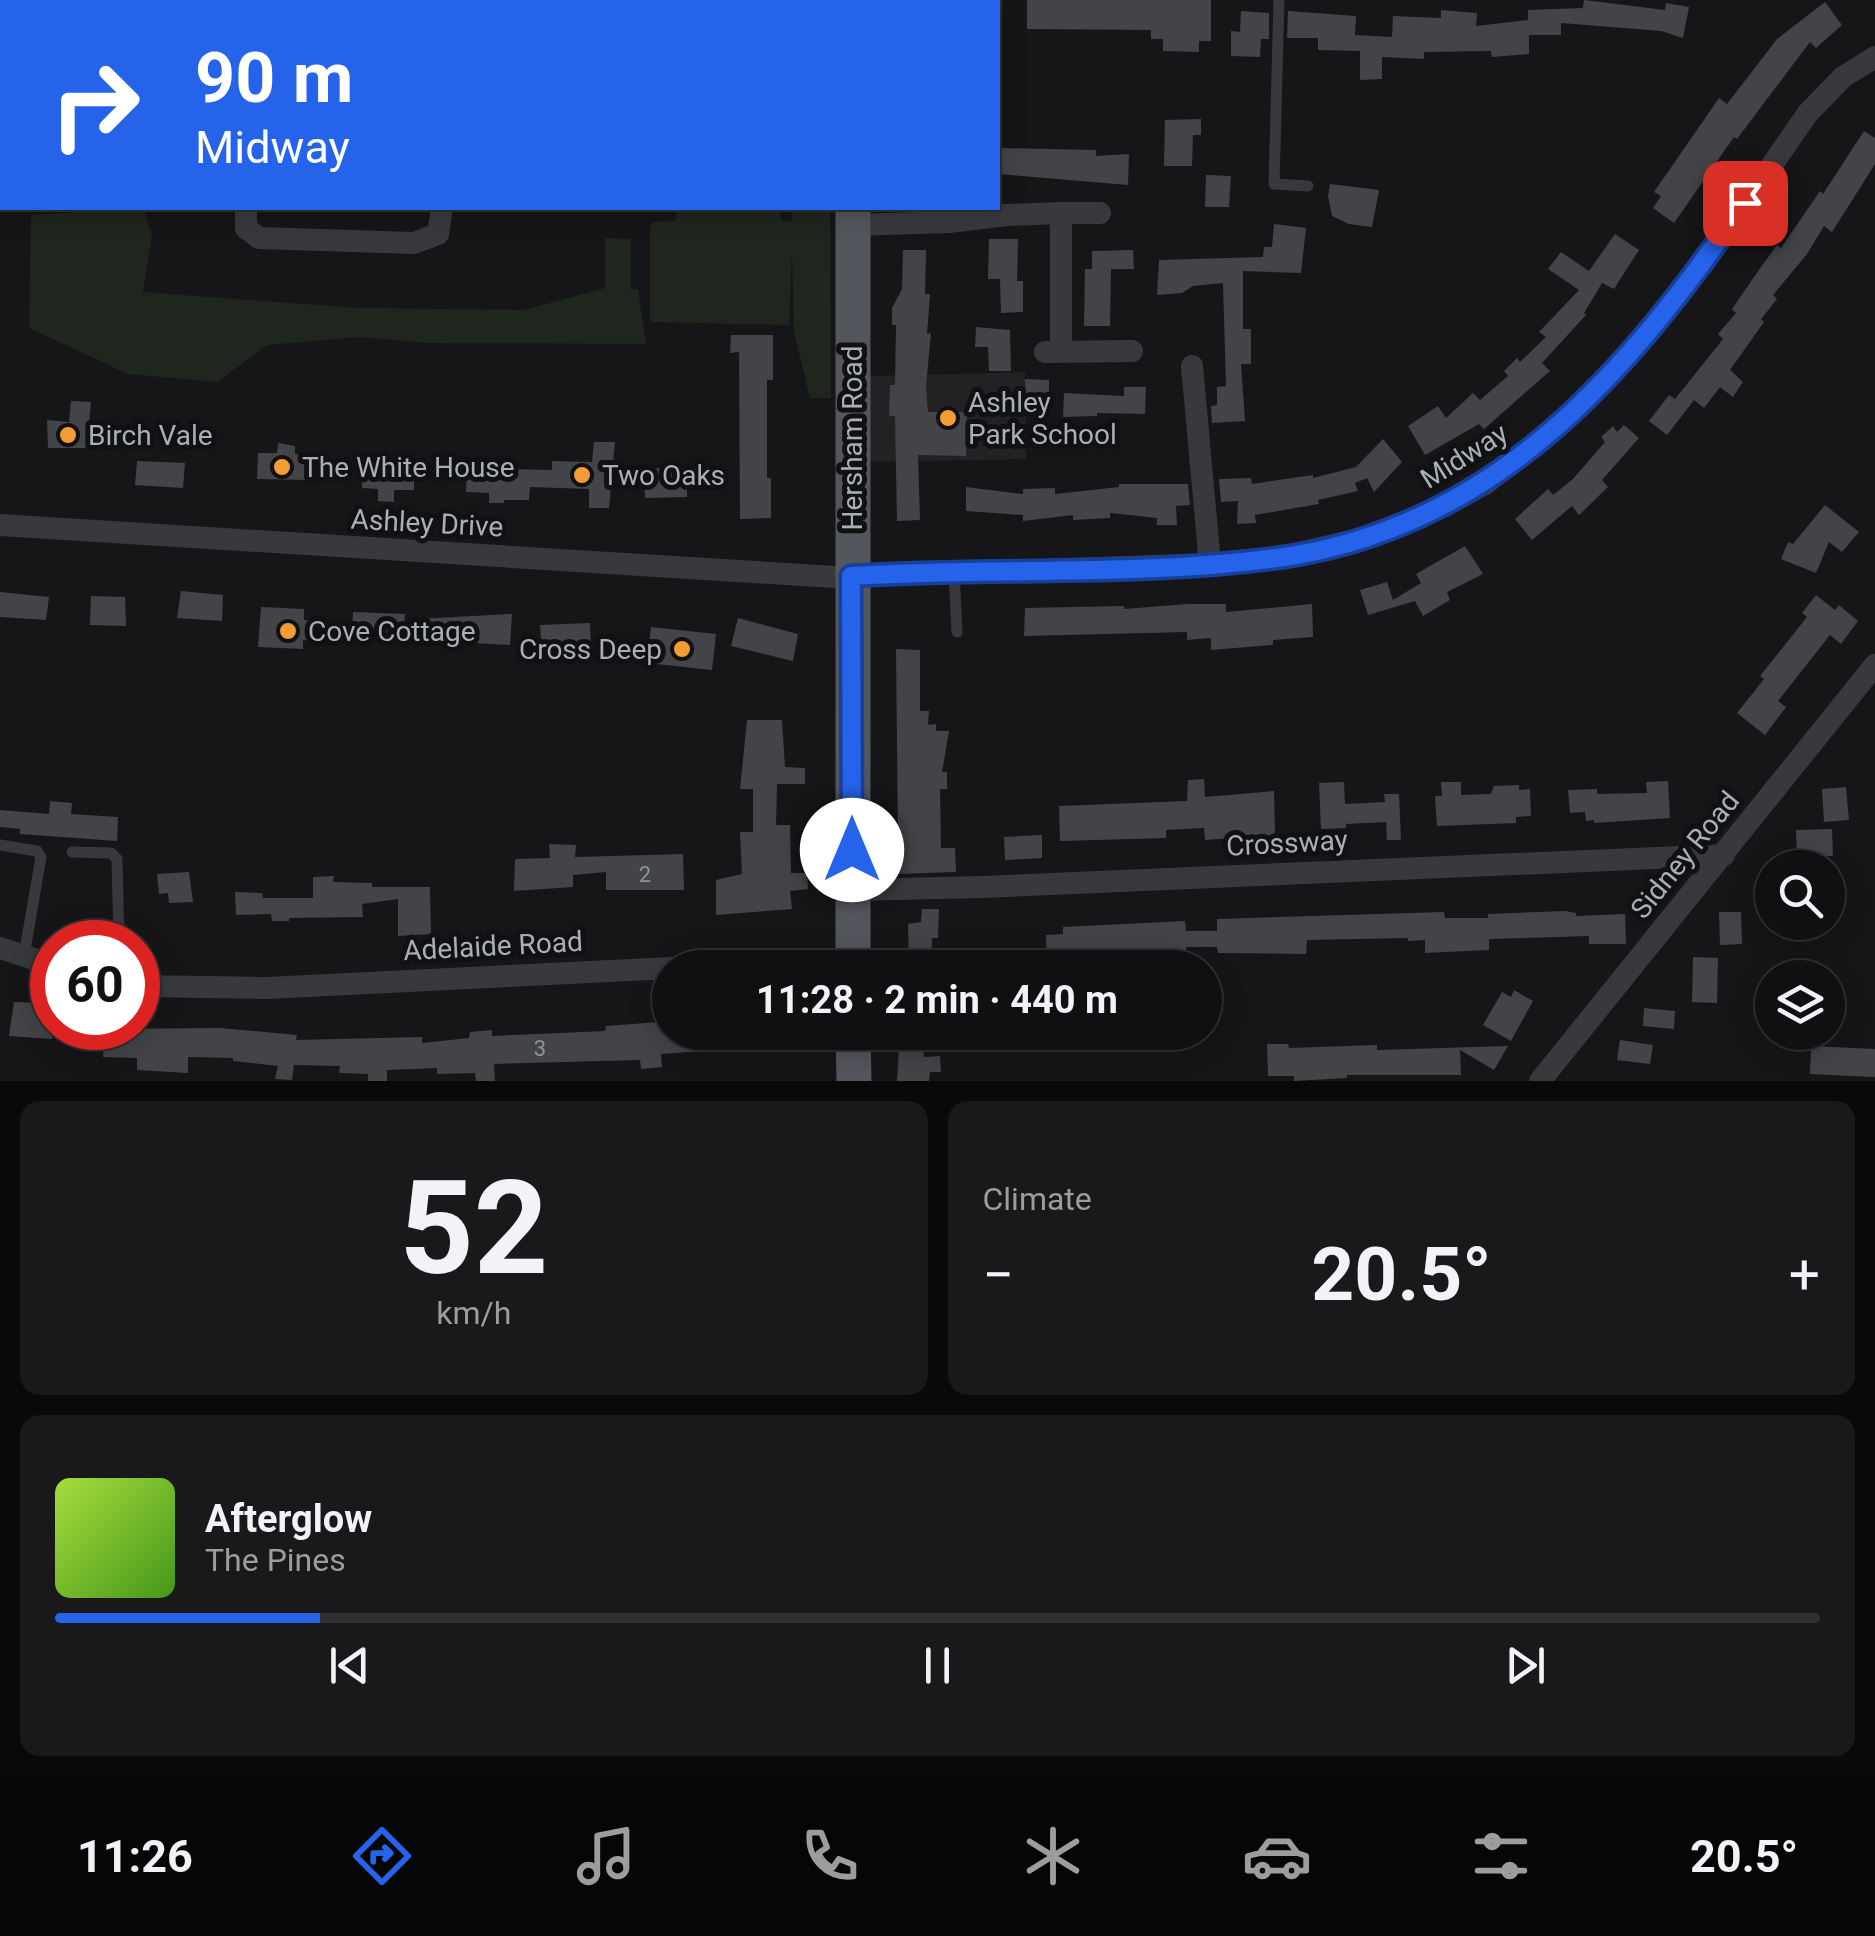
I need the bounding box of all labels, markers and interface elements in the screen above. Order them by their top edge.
text: 90 m [195,37,353,119]
icon: right [30,40,160,170]
text: Midway [195,121,350,174]
pin [1703,161,1788,246]
icon: arrive [1718,176,1773,231]
street label: Hersham Road [836,345,869,531]
place label: Ashley Park School [968,386,1117,451]
marker: Ashley Park School [937,407,959,429]
street label: Midway [1414,416,1514,496]
place label: Birch Vale [88,419,213,452]
marker: Birch Vale [57,424,79,446]
place label: The White House [302,451,515,484]
marker: The White House [271,456,293,478]
place label: Two Oaks [602,459,725,492]
marker: Two Oaks [571,464,593,486]
street label: Ashley Drive [350,503,504,543]
place label: Cove Cottage [308,615,475,648]
marker: Cove Cottage [277,620,299,642]
place label: Cross Deep [519,633,662,666]
marker: Cross Deep [671,638,693,660]
street label: Sidney Road [1624,785,1746,925]
position arrow [800,798,904,902]
street label: Crossway [1225,823,1349,863]
map controls [1755,850,1845,1050]
button: search [1755,850,1845,940]
house number: 2 [639,862,651,887]
speed limit sign: 60 [30,920,160,1050]
street label: Adelaide Road [402,925,584,967]
button: layers [1755,960,1845,1050]
text: 11:28 · 2 min · 440 m [756,978,1118,1022]
house number: 3 [534,1036,546,1061]
text: 52 [399,1152,548,1305]
text: Climate [983,1180,1092,1218]
text: 20.5° [1311,1230,1491,1318]
text: − [983,1243,1014,1307]
text: + [1789,1243,1820,1307]
text: km/h [436,1294,511,1332]
text: Afterglow [205,1497,372,1541]
text: The Pines [205,1541,346,1579]
icon: previous [322,1638,377,1693]
icon: pause [910,1638,965,1693]
icon: next [1498,1638,1553,1693]
icon: directions [347,1821,417,1891]
icon: music [571,1821,641,1891]
icon: phone [795,1821,865,1891]
icon: climate [1018,1821,1088,1891]
icon: car [1242,1821,1312,1891]
icon: filters [1466,1821,1536,1891]
text: 11:26 [77,1830,193,1883]
text: 20.5° [1690,1830,1798,1883]

